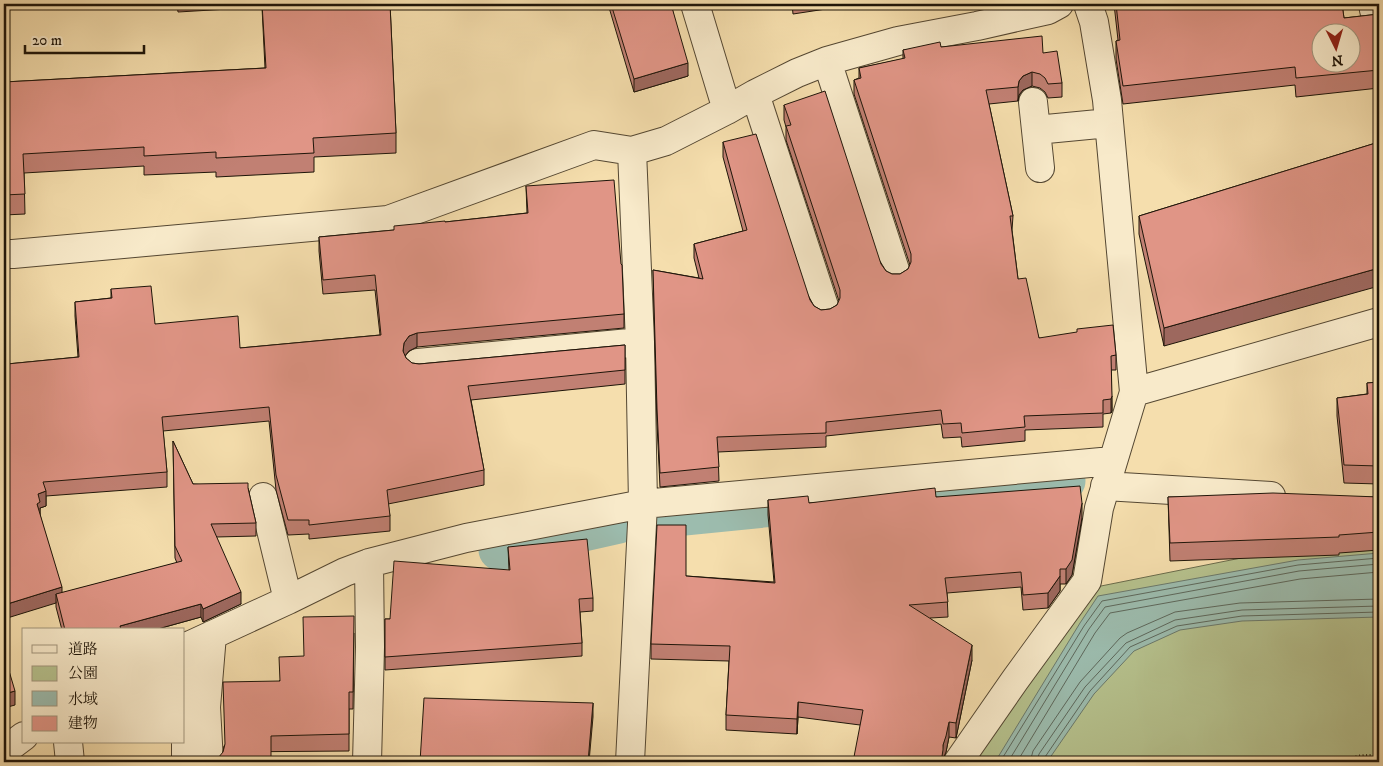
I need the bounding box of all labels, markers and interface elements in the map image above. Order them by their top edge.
scale bar [25,22,144,54]
north arrow [1310,22,1360,72]
text: 20 m [32,31,62,50]
text: N [1330,50,1344,69]
legend [22,628,185,744]
text: 道路 [68,640,98,659]
text: 公園 [68,664,98,683]
text: 水域 [68,690,98,709]
text: 建物 [68,714,98,733]

